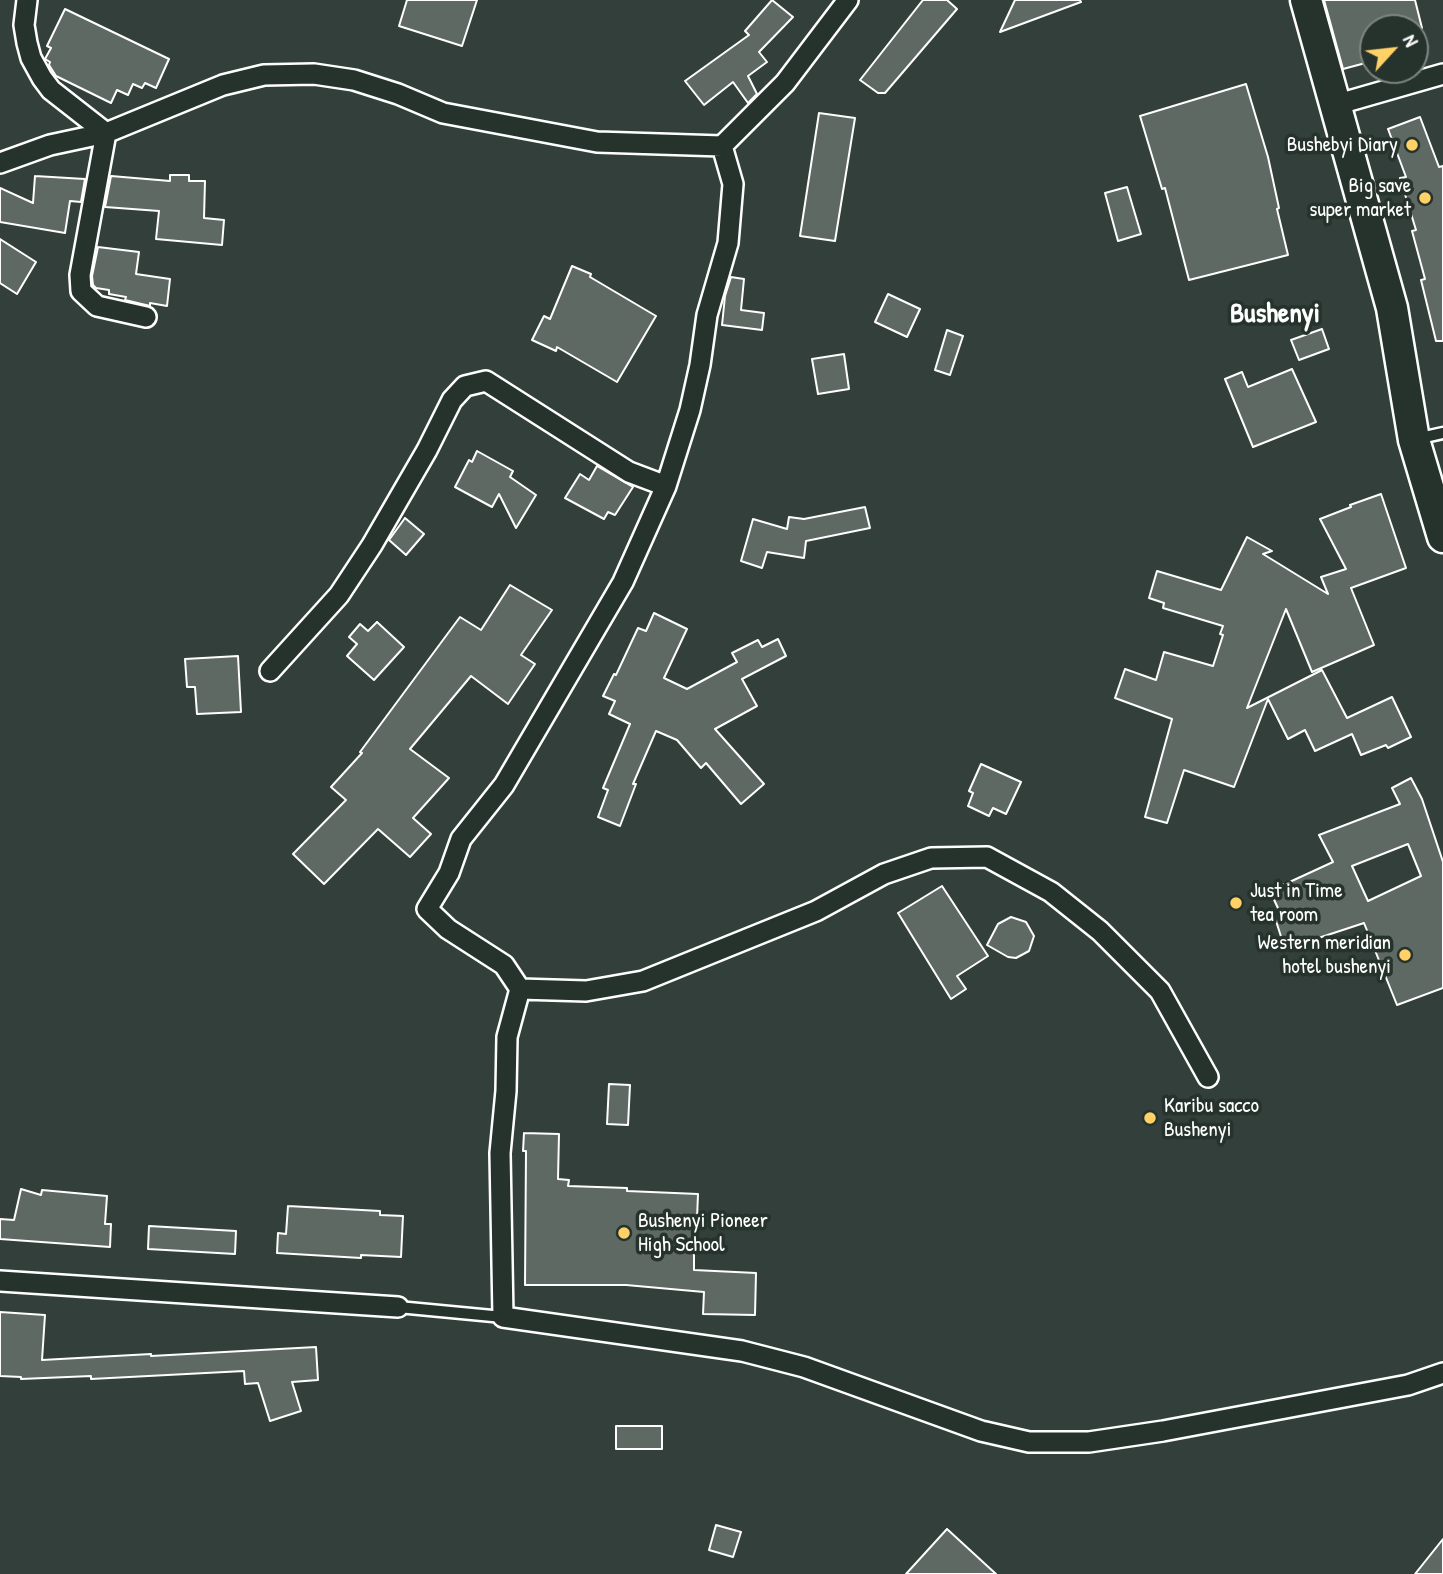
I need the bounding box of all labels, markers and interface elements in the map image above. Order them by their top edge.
north arrow [1359,14,1429,84]
text: N [1397,30,1425,51]
place label: Bushebyi Diary [1287,132,1398,158]
marker: Bushebyi Diary [1404,137,1420,153]
place label: Big save super market [1309,173,1411,223]
marker: Big save super market [1417,190,1433,206]
district label: Bushenyi [1230,298,1320,332]
place label: Just in Time tea room [1250,878,1343,928]
marker: Just in Time tea room [1228,895,1244,911]
place label: Western meridian hotel bushenyi [1258,930,1391,980]
marker: Western meridian hotel bushenyi [1397,947,1413,963]
place label: Karibu sacco Bushenyi [1164,1093,1259,1143]
marker: Karibu sacco Bushenyi [1142,1110,1158,1126]
place label: Bushenyi Pioneer High School [638,1208,768,1258]
marker: Bushenyi Pioneer High School [616,1225,632,1241]

